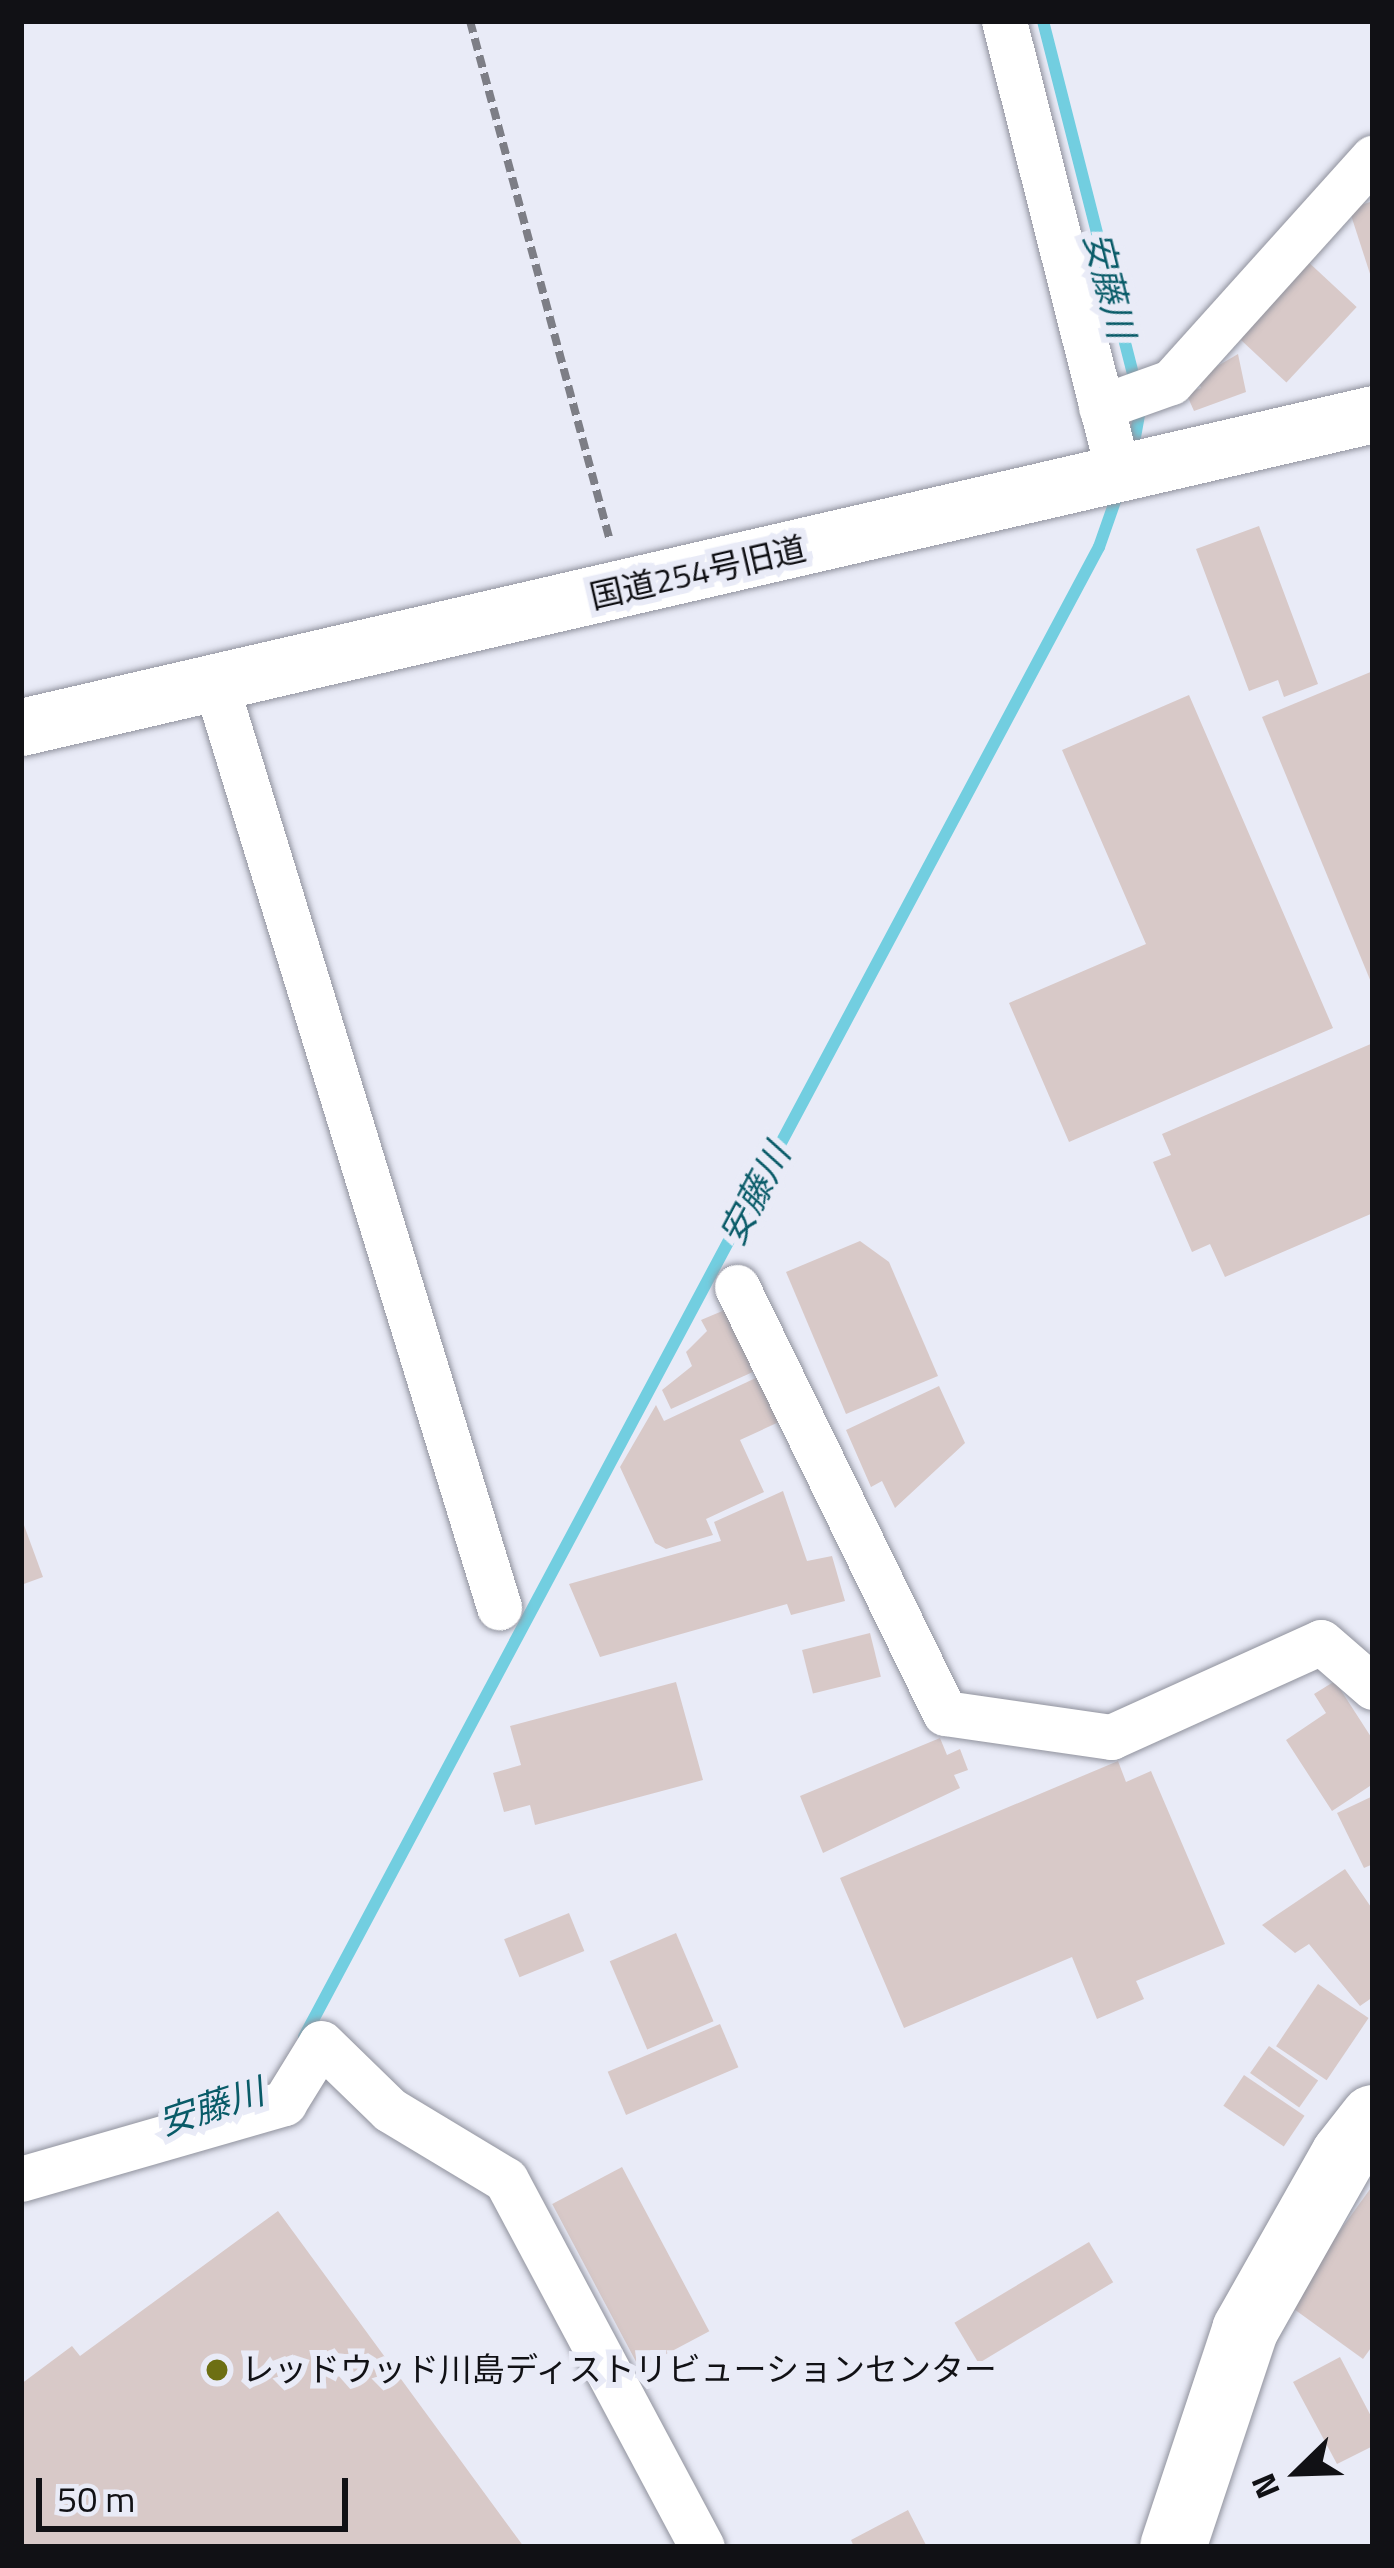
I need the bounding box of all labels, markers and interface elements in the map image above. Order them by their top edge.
water label: 安藤川 [1076,227,1144,343]
street label: 国道254号旧道 [586,529,810,617]
water label: 安藤川 [710,1136,798,1252]
water label: 安藤川 [153,2069,269,2143]
place label: レッドウッド川島ディストリビューションセンター [241,2350,1000,2390]
marker: レッドウッド川島ディストリビューションセンター [204,2357,230,2383]
north arrow [1238,2412,1358,2532]
scale bar [42,2454,354,2528]
text: N [1237,2466,1292,2506]
text: 50 m [57,2471,135,2526]

